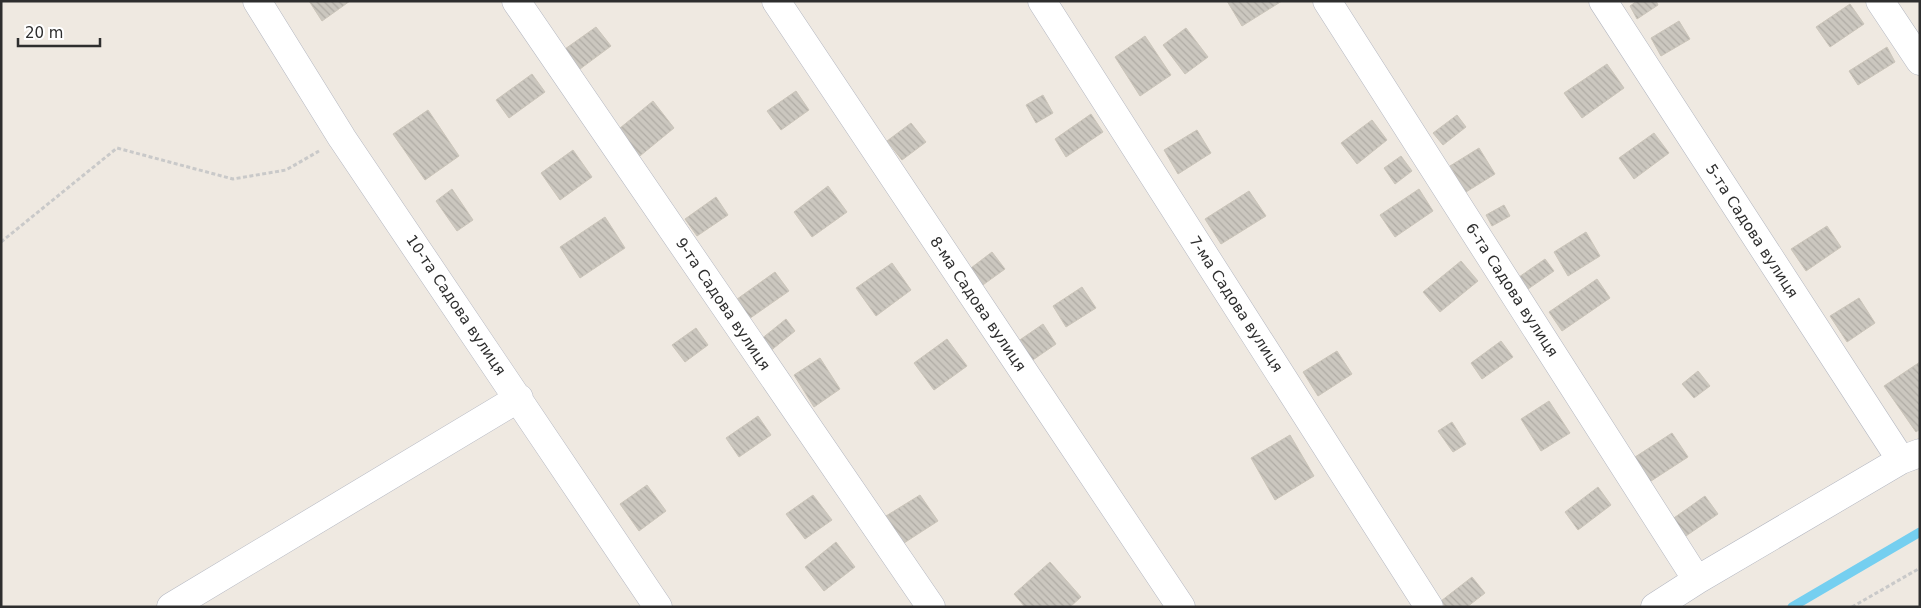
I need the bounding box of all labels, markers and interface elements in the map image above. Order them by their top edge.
scale bar [18,15,100,47]
text: 20 m [25,24,63,42]
street label: 5-та Садова вулиця [1702,161,1802,301]
street label: 6-та Садова вулиця [1462,220,1562,360]
street label: 10-та Садова вулиця [402,231,510,379]
street label: 8-ма Садова вулиця [926,233,1030,375]
street label: 7-ма Садова вулиця [1185,233,1287,375]
street label: 9-та Садова вулиця [672,234,774,374]

